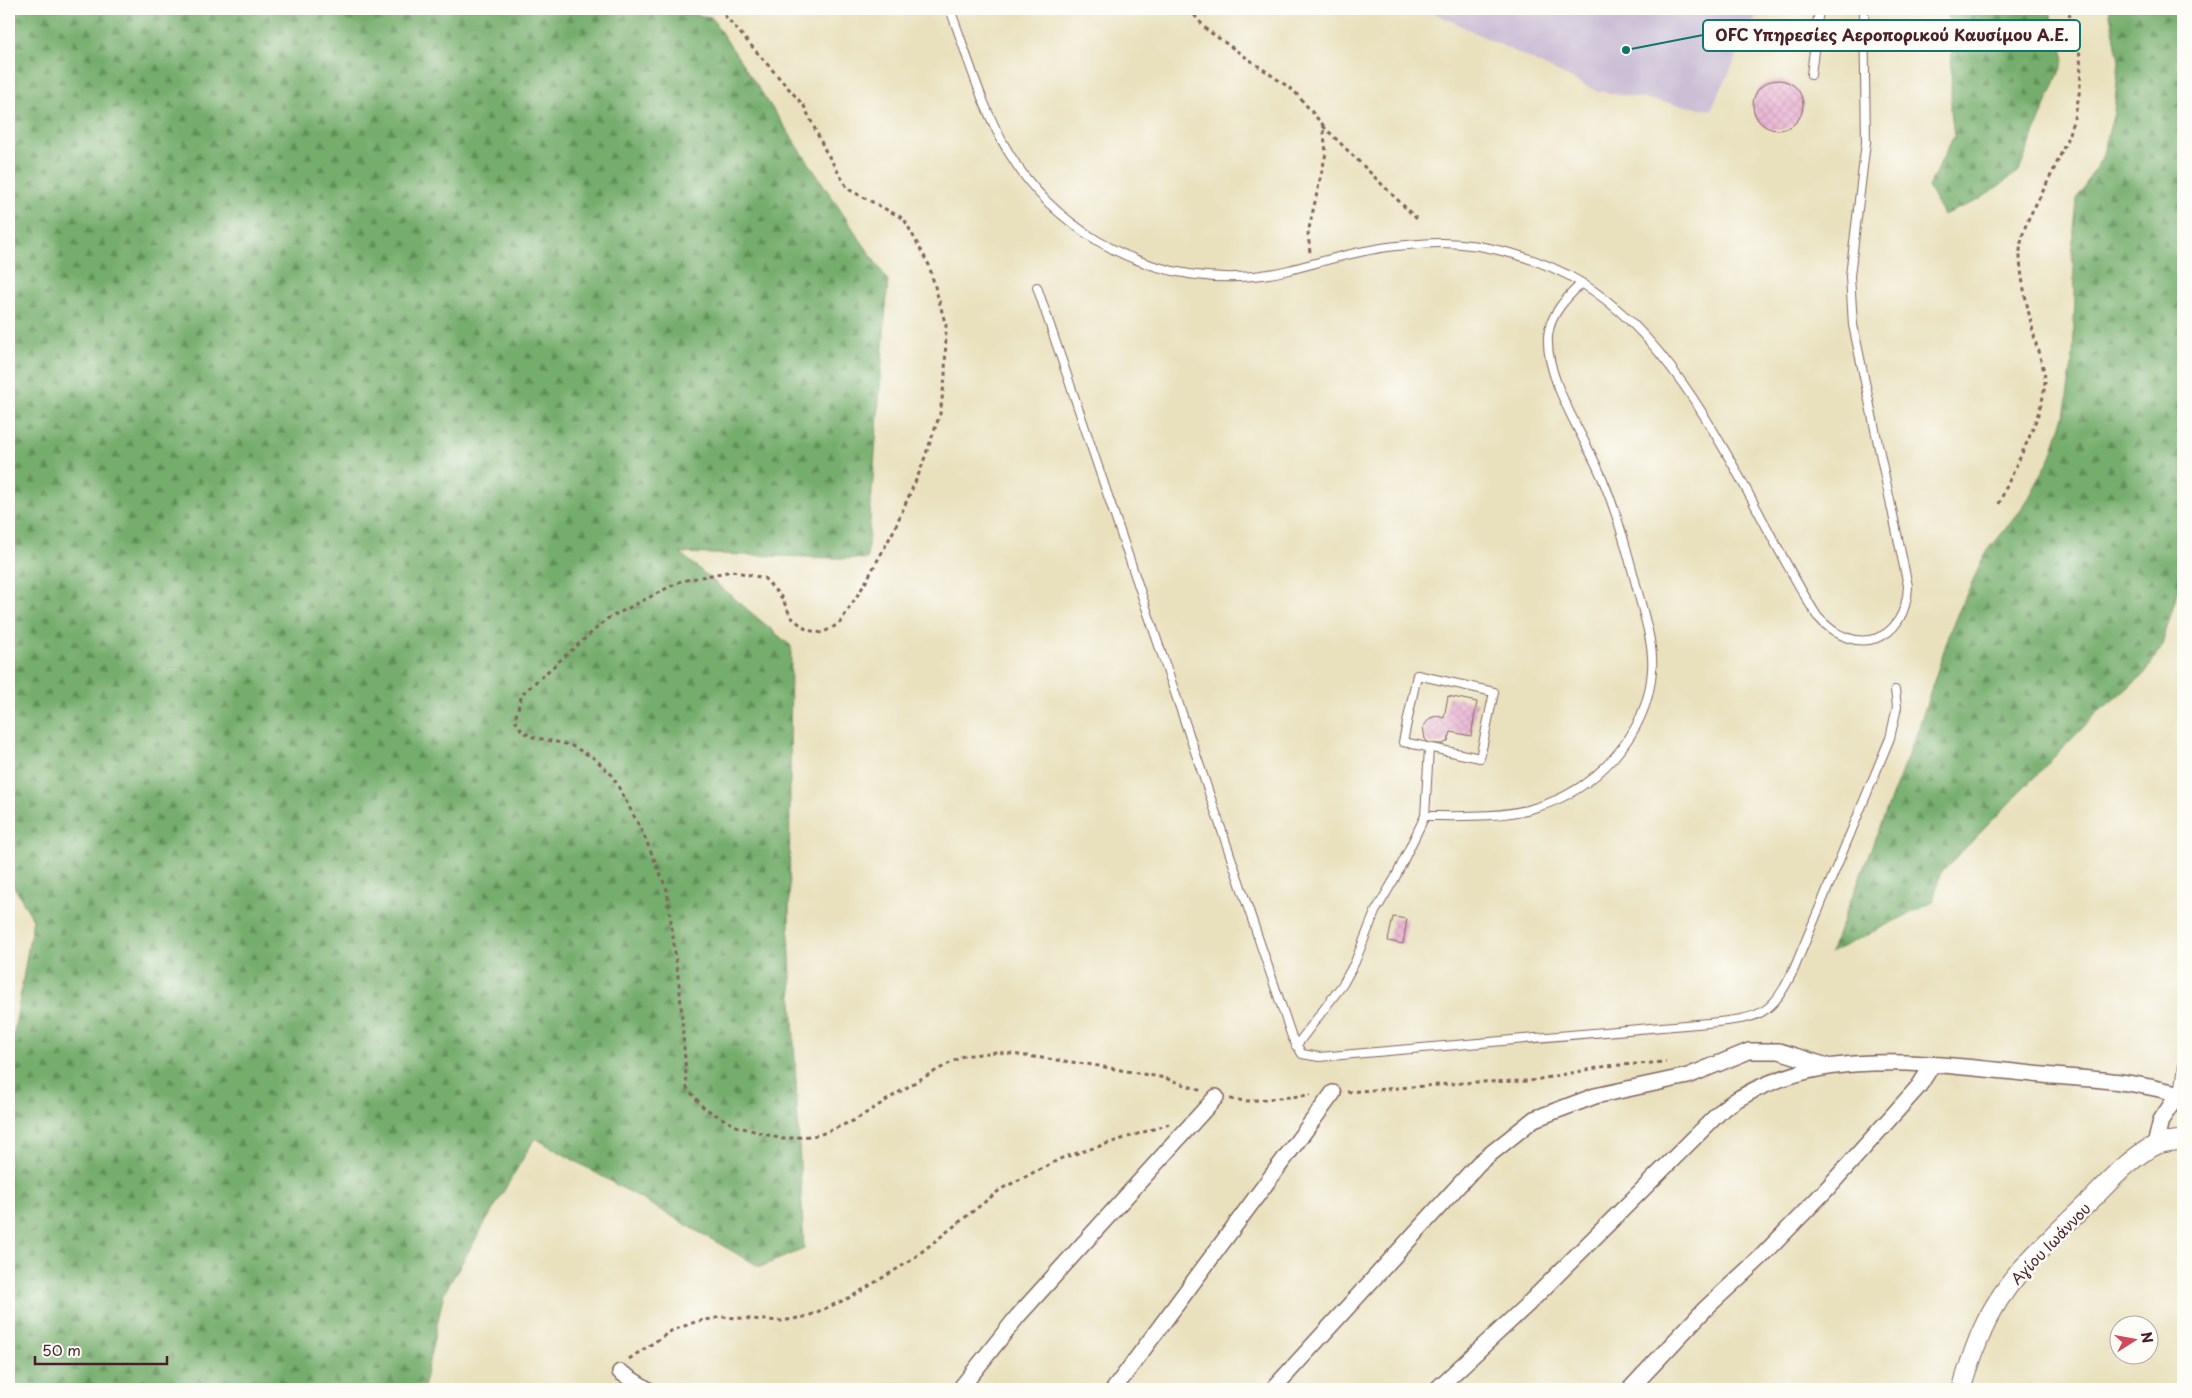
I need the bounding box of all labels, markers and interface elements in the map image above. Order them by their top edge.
callout: OFC Υπηρεσίες Αεροπορικού Καυσίμου A.E. [1703,20,2080,51]
text: OFC Υπηρεσίες Αεροπορικού Καυσίμου A.E. [1715,22,2069,46]
street label: Αγίου Ιωάννου [2005,1197,2095,1289]
north arrow [2110,1316,2160,1366]
text: N [2136,1330,2159,1345]
scale bar [35,1333,168,1365]
text: 50 m [42,1338,81,1361]

